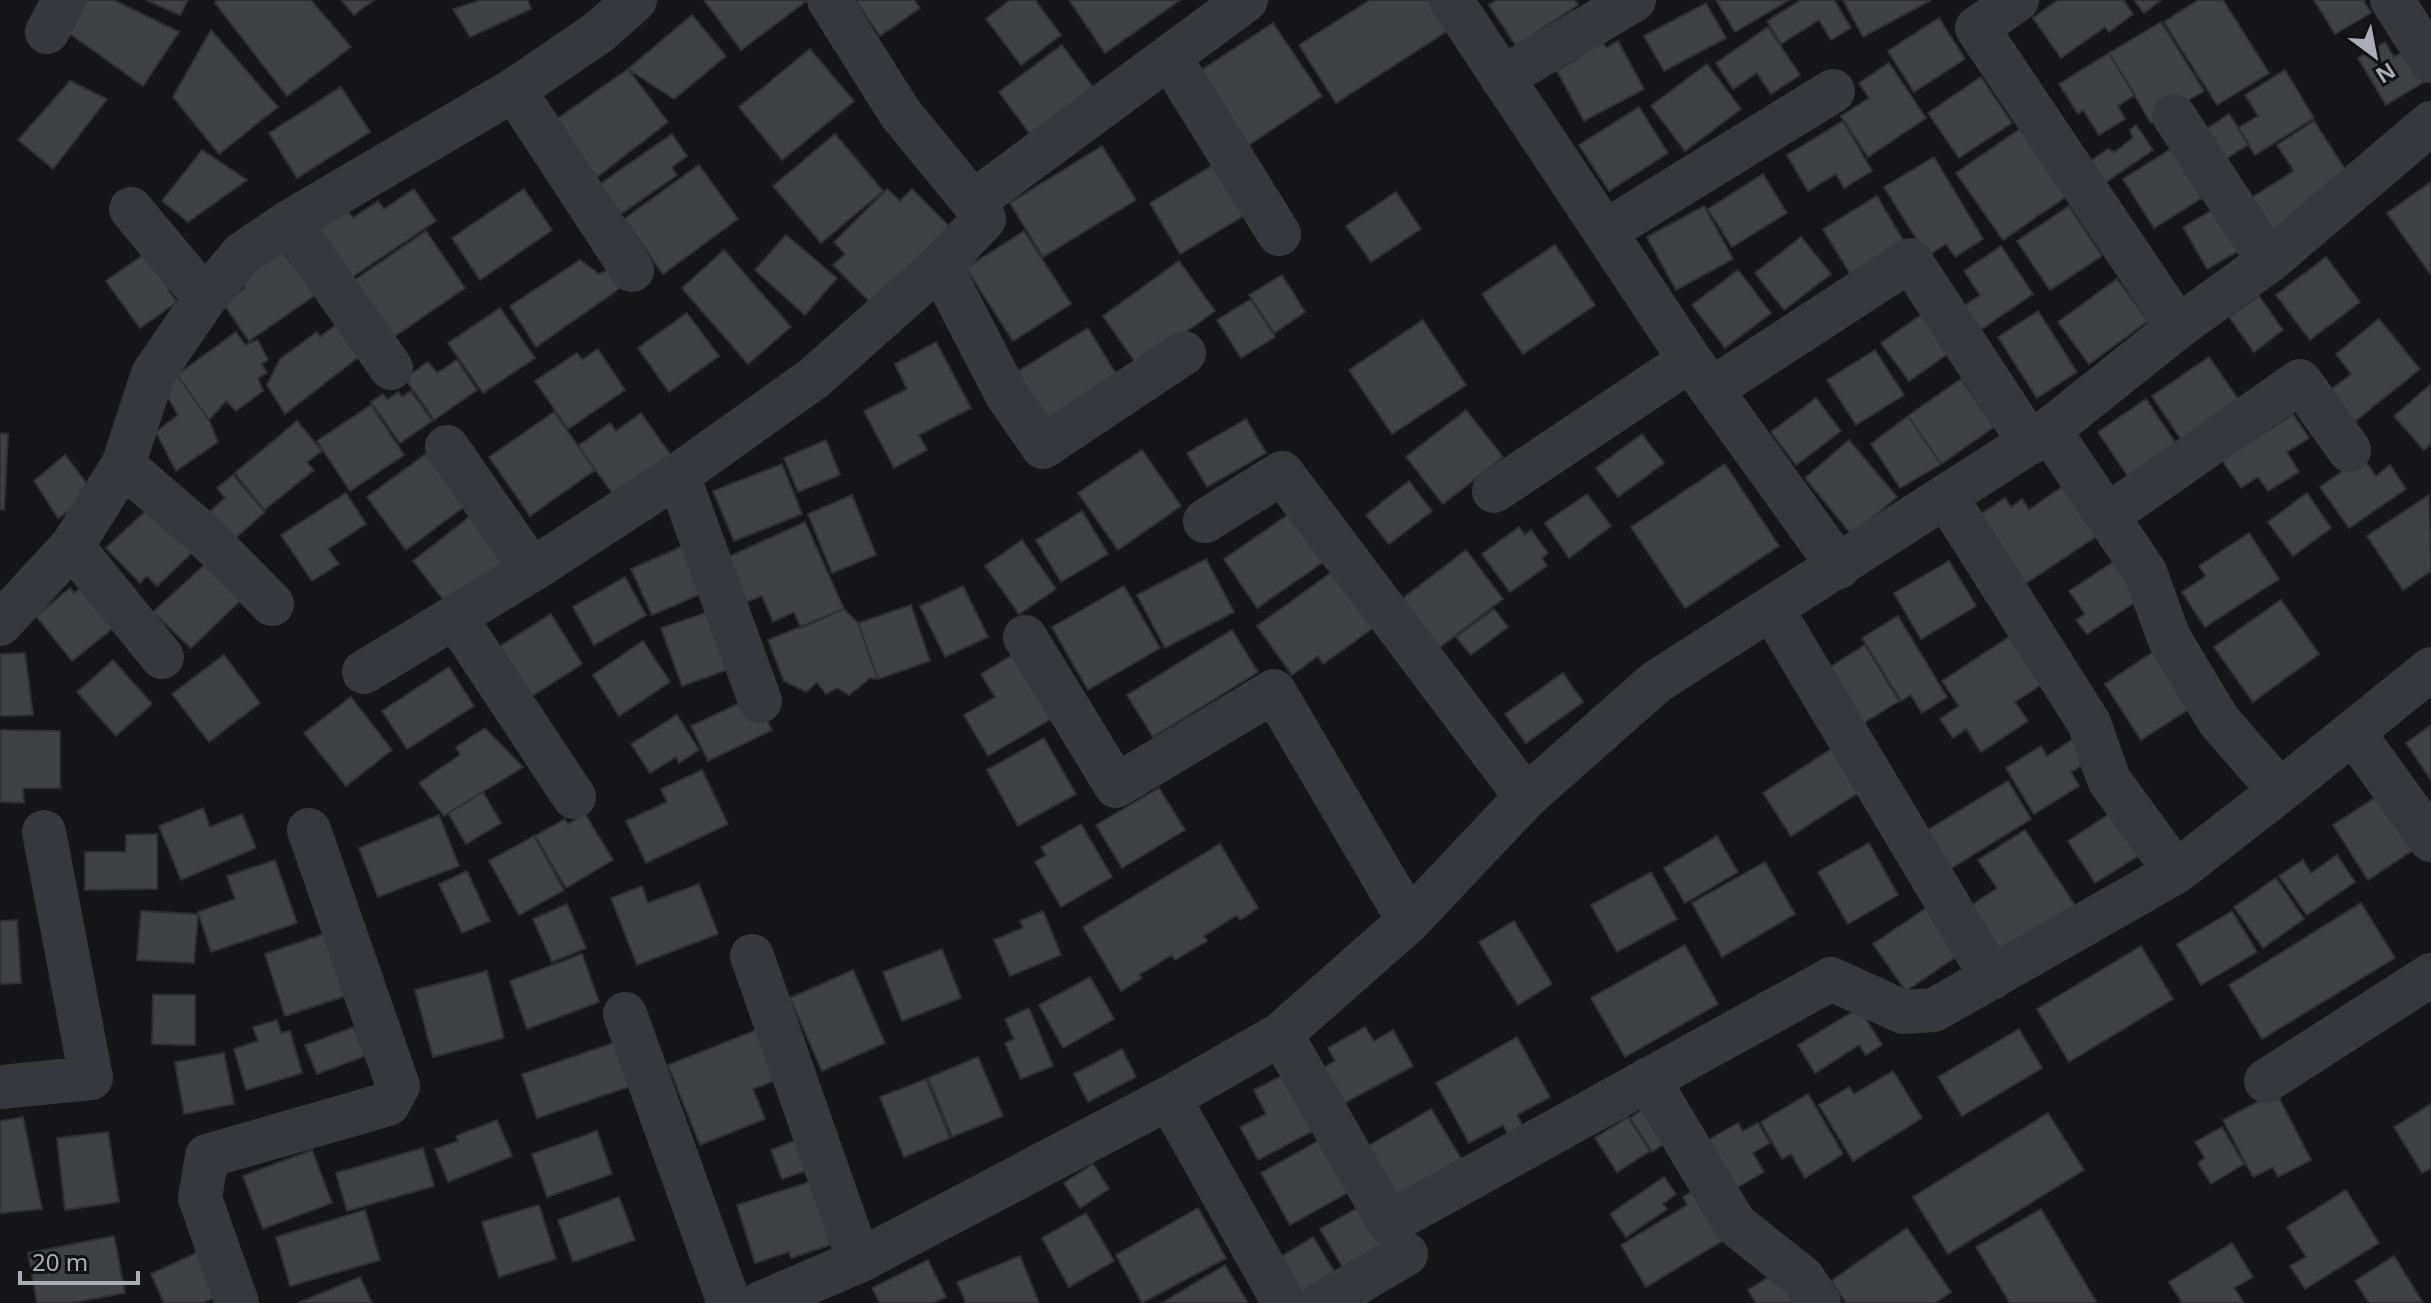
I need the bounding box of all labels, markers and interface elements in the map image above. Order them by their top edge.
north arrow [2335,16,2415,96]
text: N [2371,56,2402,91]
scale bar [20,1235,138,1285]
text: 20 m [32,1245,88,1278]

